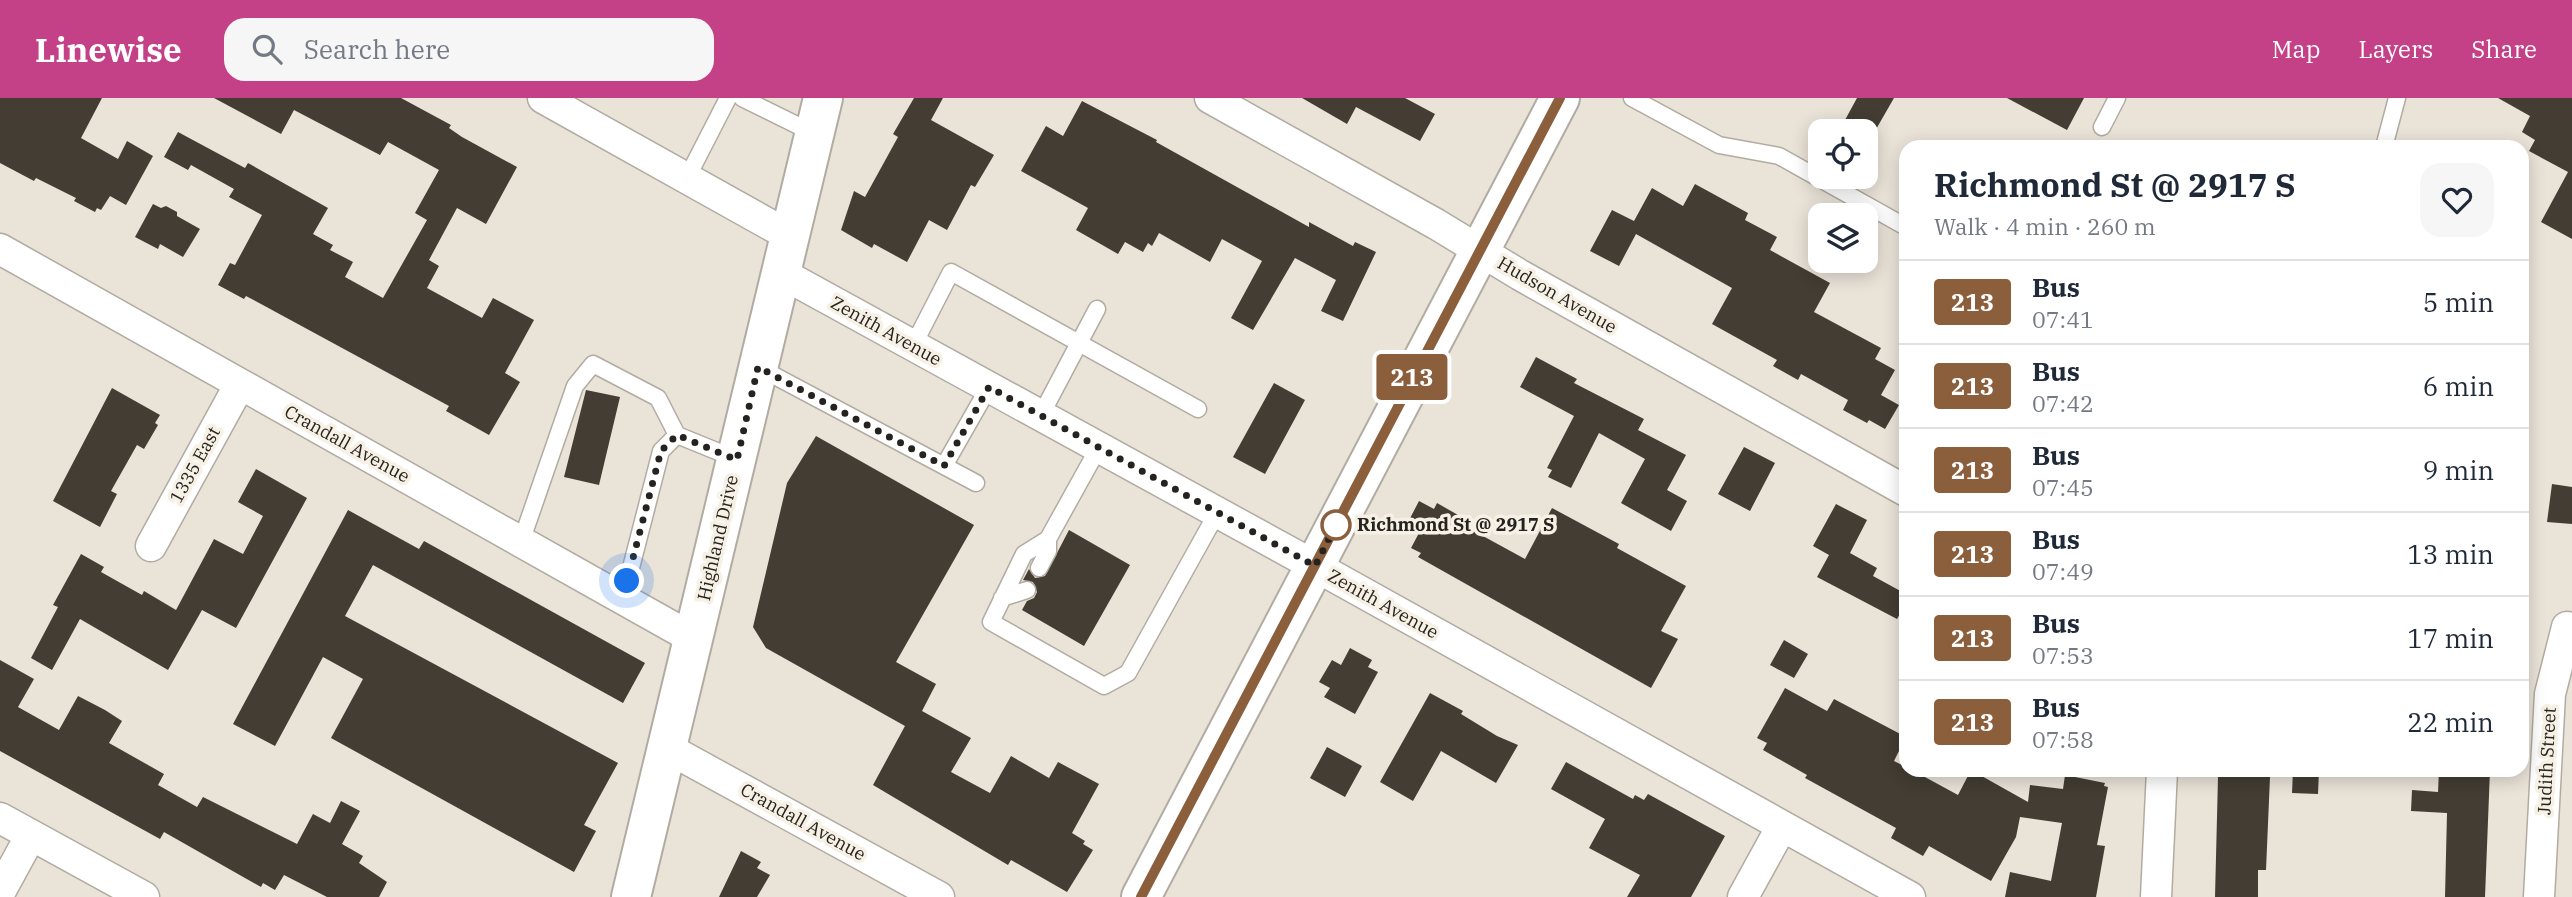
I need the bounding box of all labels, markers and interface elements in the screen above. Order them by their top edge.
search box [224,18,714,81]
text: Linewise [35,28,182,71]
icon: search [248,30,286,68]
text: Search here [304,32,450,66]
text: Map [2272,33,2320,65]
text: Layers [2358,33,2433,65]
text: Share [2471,33,2537,65]
map controls [1808,119,1878,273]
button: locate [1808,119,1878,189]
text: Richmond St @ 2917 S [1934,163,2296,206]
button: heart [2420,163,2494,237]
button: layers [1808,203,1878,273]
text: Walk · 4 min · 260 m [1934,211,2156,241]
street label: Hudson Avenue [1493,251,1621,338]
text: Bus [2032,270,2080,304]
text: 5 min [2423,285,2494,319]
text: 213 [1951,286,1994,318]
street label: Zenith Avenue [827,291,946,370]
text: 07:41 [2032,304,2094,334]
line badge: 213 [1372,354,1452,400]
text: Bus [2032,354,2080,388]
text: 213 [1390,361,1434,393]
text: 6 min [2423,369,2494,403]
text: 213 [1951,370,1994,402]
text: 07:42 [2032,388,2094,418]
street label: Crandall Avenue [281,400,414,487]
street label: 1335 East [164,423,225,507]
text: Bus [2032,438,2080,472]
text: 9 min [2423,453,2494,487]
text: 213 [1951,454,1994,486]
text: 07:45 [2032,472,2094,502]
street label: Highland Drive [692,473,743,603]
marker: Richmond St @ 2917 S [1321,510,1351,540]
place label: Richmond St @ 2917 S [1357,513,1554,536]
text: Bus [2032,522,2080,556]
text: 13 min [2407,537,2494,571]
text: 213 [1951,538,1994,570]
text: 07:49 [2032,556,2094,586]
your location [609,563,644,598]
street label: Zenith Avenue [1324,564,1443,643]
text: Bus [2032,606,2080,640]
text: 17 min [2407,621,2494,655]
text: 213 [1951,622,1994,654]
text: 07:53 [2032,640,2094,670]
text: Bus [2032,690,2080,724]
text: 22 min [2407,705,2494,739]
text: 213 [1951,706,1994,738]
street label: Judith Street [2532,706,2561,816]
text: 07:58 [2032,724,2094,754]
street label: Crandall Avenue [737,778,870,865]

